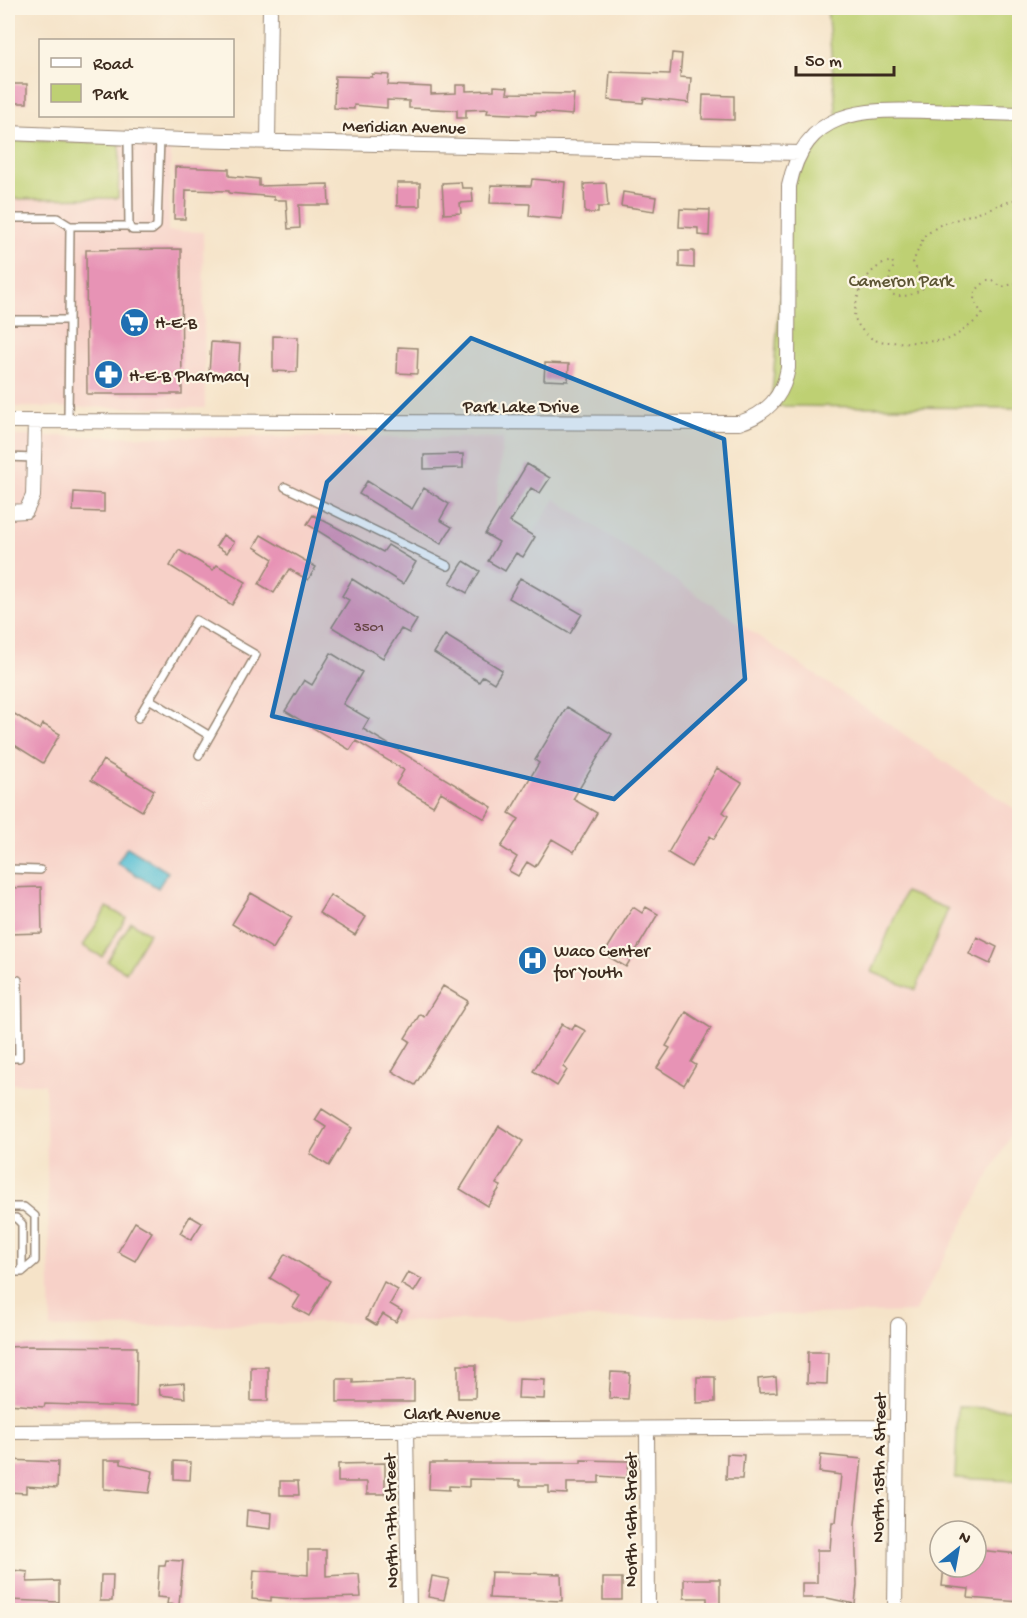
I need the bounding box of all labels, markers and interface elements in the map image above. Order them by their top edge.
legend [39,39,234,117]
scale bar [796,39,894,77]
text: 50 m [805,52,842,73]
text: Road [93,55,134,76]
text: Park [92,85,129,106]
street label: Meridian Avenue [342,117,467,140]
park label: Cameron Park [849,272,955,293]
supermarket icon: H-E-B [118,306,150,338]
place label: H-E-B [155,314,198,335]
pharmacy icon: H-E-B Pharmacy [92,359,124,391]
place label: H-E-B Pharmacy [129,367,249,388]
street label: Park Lake Drive [462,398,580,419]
house number: 3501 [353,619,384,637]
place label: Waco Center for Youth [553,942,651,984]
hospital icon: Waco Center for Youth [517,944,549,976]
street label: North 15th A Street [869,1391,892,1543]
street label: Clark Avenue [404,1405,501,1426]
street label: North 16th Street [622,1451,643,1587]
street label: North 17th Street [381,1452,404,1588]
north arrow [928,1519,988,1579]
text: N [955,1528,974,1550]

